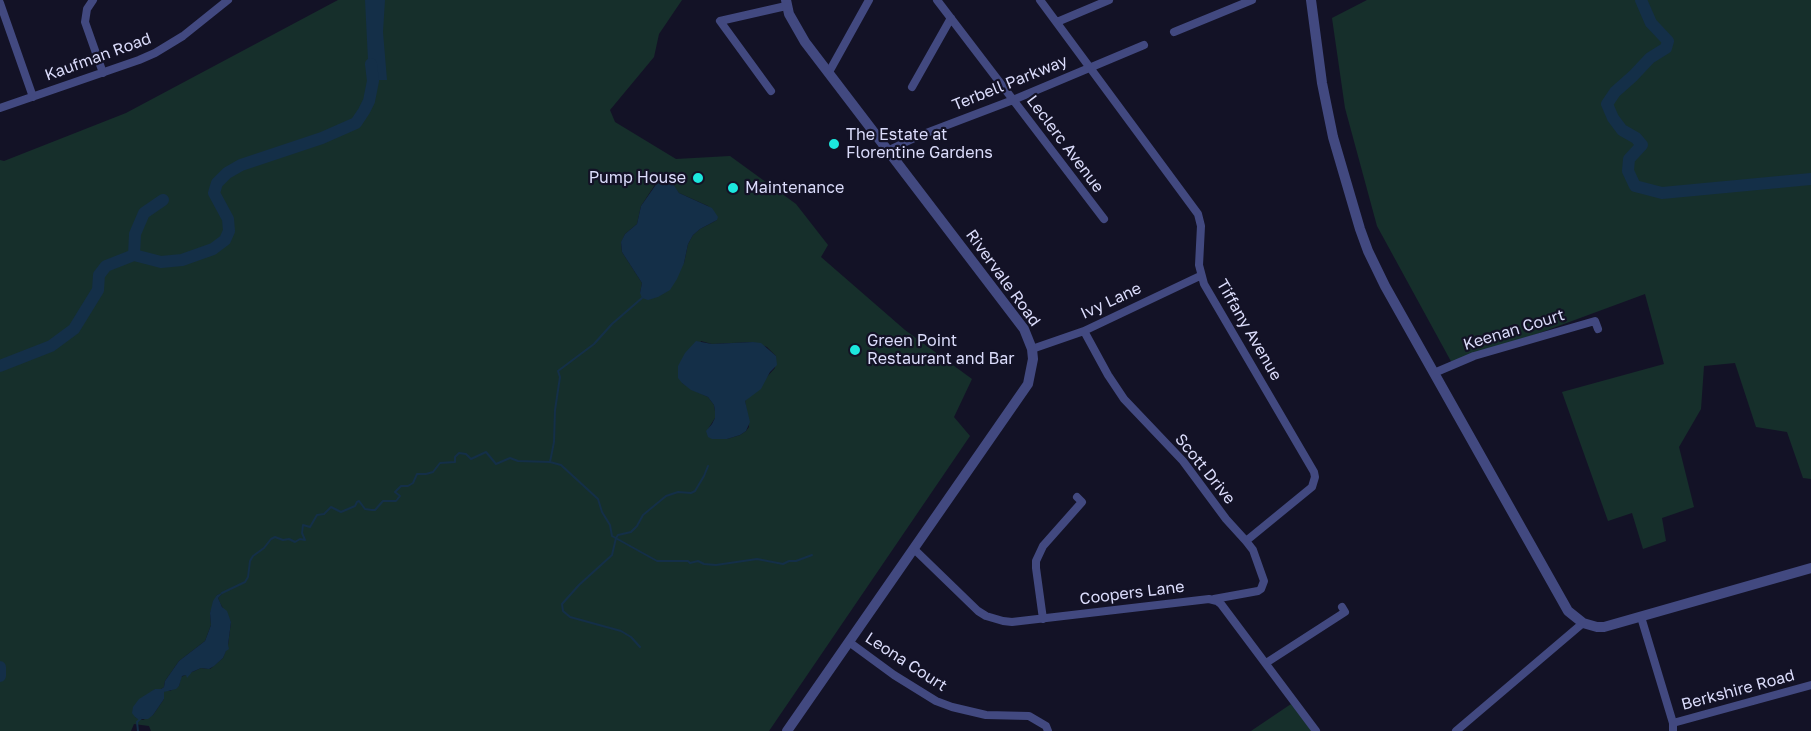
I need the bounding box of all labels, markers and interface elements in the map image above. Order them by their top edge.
street label: Kaufman Road [42,29,154,85]
street label: Terbell Parkway [950,51,1070,115]
street label: Leclerc Avenue [1022,92,1108,196]
place label: The Estate at Florentine Gardens [846,125,993,163]
marker: The Estate at Florentine Gardens [827,137,841,151]
place label: Pump House [589,168,686,188]
marker: Pump House [691,171,705,185]
place label: Maintenance [745,178,844,198]
marker: Maintenance [726,181,740,195]
street label: Rivervale Road [962,226,1044,330]
street label: Tiffany Avenue [1212,276,1286,384]
street label: Ivy Lane [1078,279,1144,323]
street label: Keenan Court [1461,305,1567,355]
place label: Green Point Restaurant and Bar [867,331,1015,369]
marker: Green Point Restaurant and Bar [848,343,862,357]
street label: Scott Drive [1171,430,1239,508]
street label: Coopers Lane [1079,577,1185,609]
street label: Leona Court [861,628,951,696]
street label: Berkshire Road [1679,666,1797,714]

